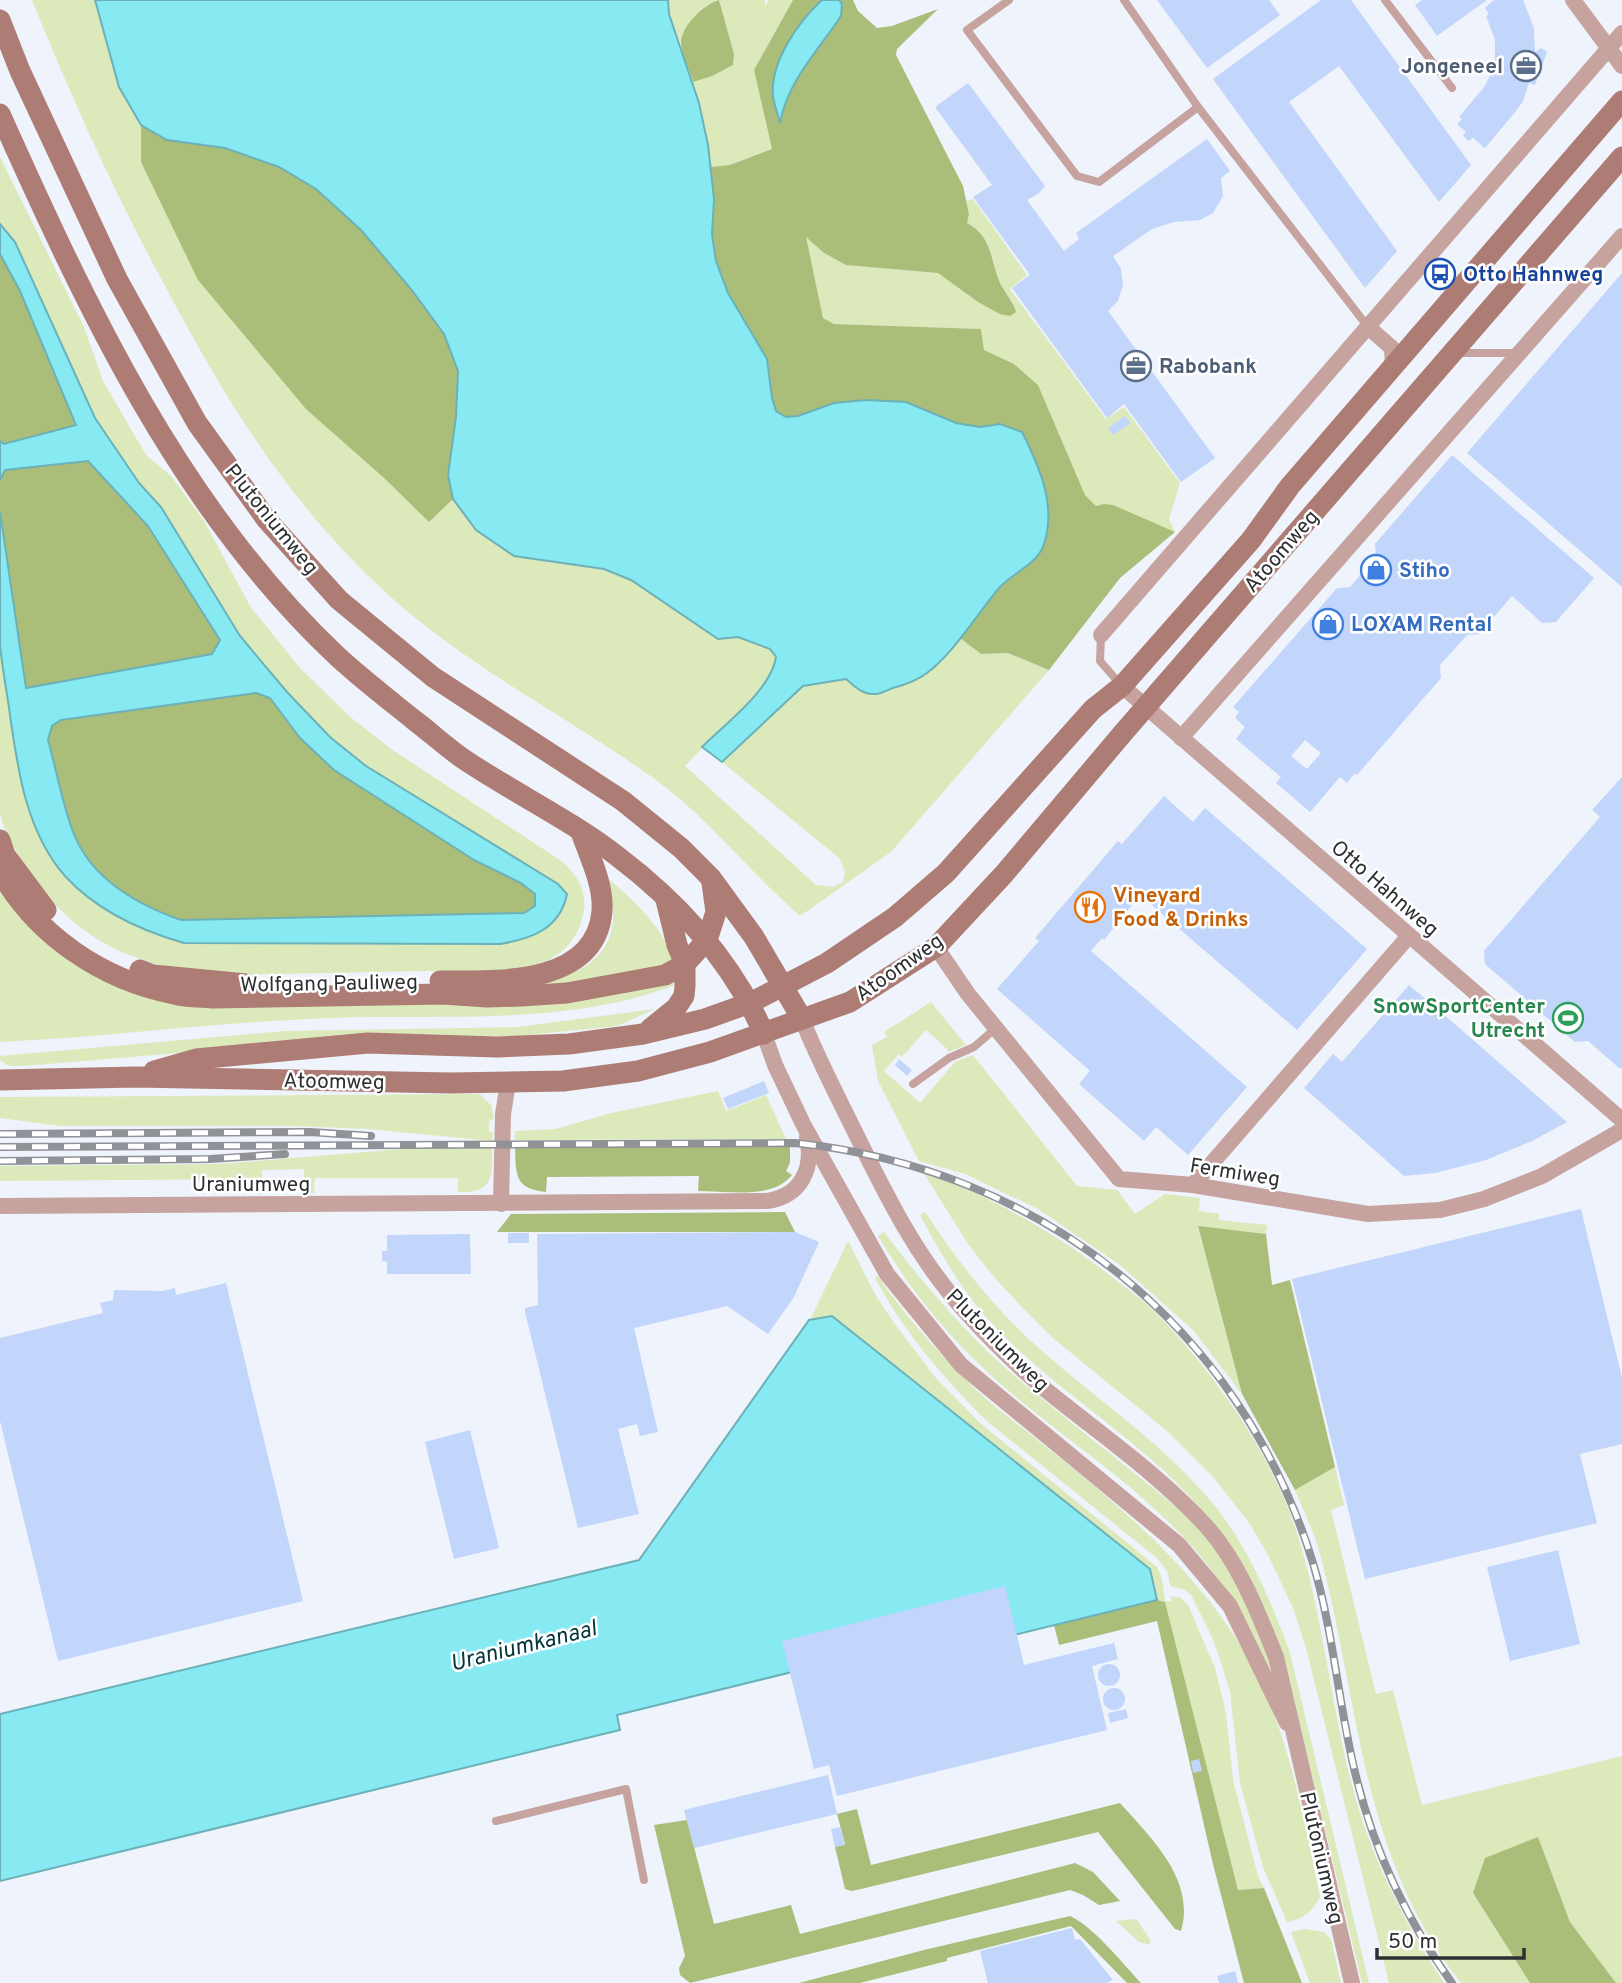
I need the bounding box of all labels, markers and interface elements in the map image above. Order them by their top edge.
office icon: Jongeneel [1509,49,1543,83]
place label: Jongeneel [1401,54,1503,81]
bus stop icon: Otto Hahnweg [1423,257,1457,291]
place label: Otto Hahnweg [1463,262,1603,289]
office icon: Rabobank [1119,349,1153,383]
place label: Rabobank [1159,354,1257,381]
street label: Plutoniumweg [218,459,324,581]
street label: Atoomweg [1239,505,1326,599]
shop icon: Stiho [1359,553,1393,587]
place label: Stiho [1399,558,1450,585]
shop icon: LOXAM Rental [1311,607,1345,641]
place label: LOXAM Rental [1351,612,1492,639]
street label: Otto Hahnweg [1324,835,1444,943]
place label: Vineyard Food & Drinks [1113,883,1249,934]
restaurant icon: Vineyard Food & Drinks [1073,890,1107,924]
street label: Atoomweg [851,928,949,1008]
street label: Wolfgang Pauliweg [240,969,418,1000]
place label: SnowSportCenter Utrecht [1373,994,1545,1045]
sports icon: SnowSportCenter Utrecht [1551,1001,1585,1035]
street label: Atoomweg [283,1068,385,1097]
street label: Fermiweg [1188,1153,1282,1194]
street label: Uraniumweg [192,1172,310,1199]
street label: Plutoniumweg [940,1284,1054,1398]
water label: Uraniumkanaal [447,1615,601,1680]
street label: Plutoniumweg [1292,1790,1349,1927]
scale bar [1377,1916,1524,1960]
text: 50 m [1388,1929,1437,1956]

